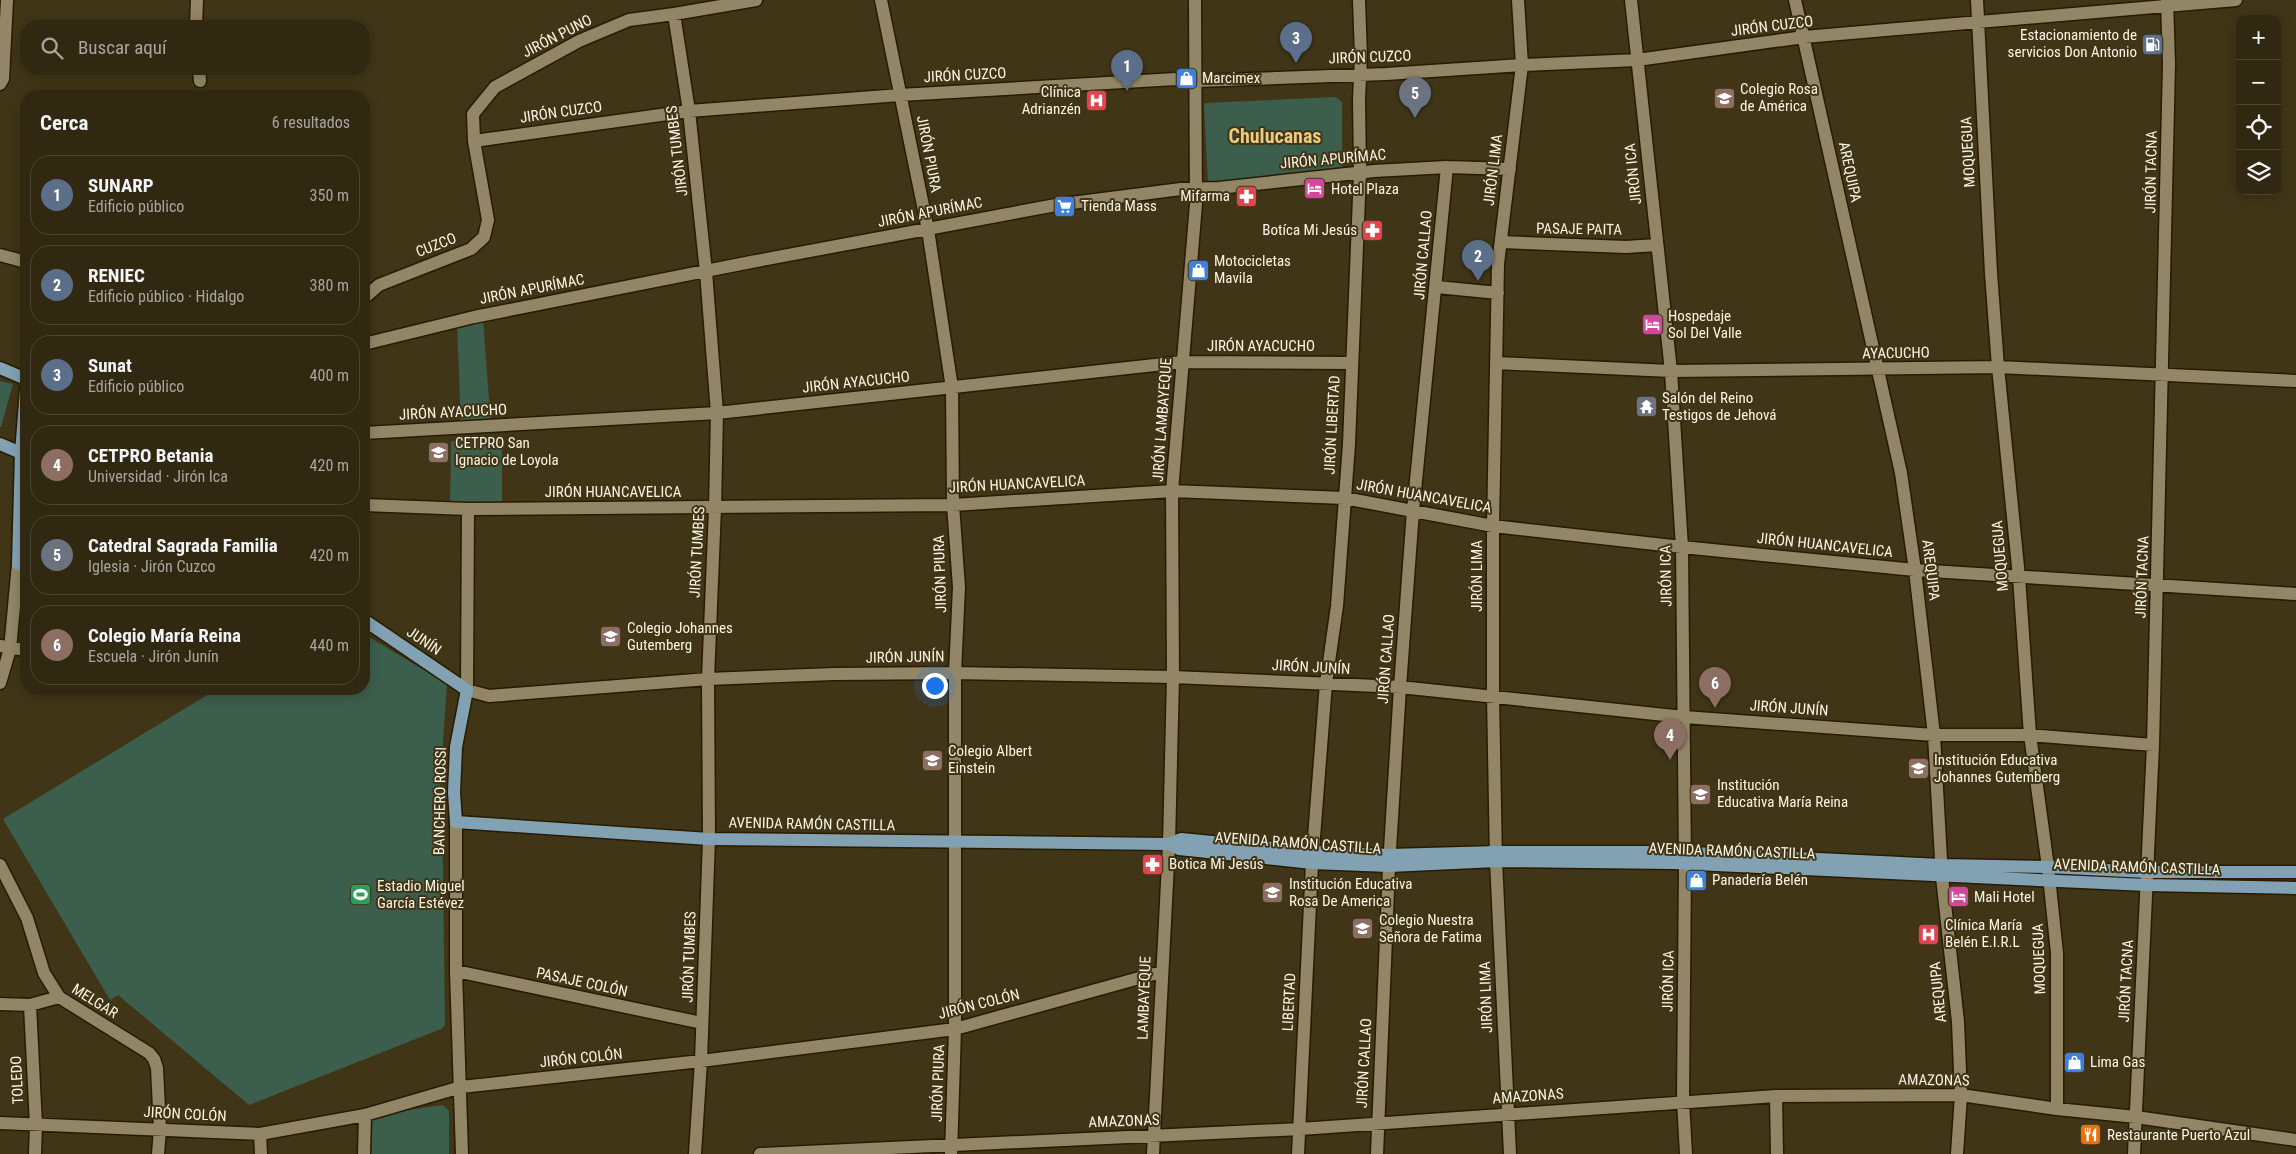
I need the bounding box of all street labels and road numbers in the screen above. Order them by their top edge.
street label: JIRÓN PUNO [519,11,595,61]
street label: JIRÓN CUZCO [1730,12,1814,40]
street label: JIRÓN CUZCO [1328,47,1412,67]
street label: JIRÓN CUZCO [923,64,1007,86]
street label: JIRÓN CUZCO [519,97,603,127]
street label: JIRÓN TUMBES [662,104,692,197]
street label: JIRÓN PIURA [913,114,945,194]
street label: MOQUEGUA [1957,116,1979,188]
street label: JIRÓN TACNA [2141,130,2161,214]
street label: JIRÓN LIMA [1480,133,1506,207]
street label: AREQUIPA [1835,140,1865,204]
street label: JIRÓN ICA [1621,142,1645,206]
street label: JIRÓN APURÍMAC [1279,145,1387,173]
street label: JIRÓN APURÍMAC [876,193,984,231]
street label: JIRÓN CALLAO [1410,209,1436,301]
street label: PASAJE PAITA [1536,219,1622,239]
street label: CUZCO [413,229,459,261]
street label: JIRÓN APURÍMAC [478,270,586,308]
street label: JIRÓN AYACUCHO [1207,337,1315,355]
street label: AYACUCHO [1862,343,1930,363]
street label: JIRÓN LAMBAYEQUE [1149,357,1175,483]
street label: JIRÓN AYACUCHO [801,367,911,397]
street label: JIRÓN LIBERTAD [1320,375,1344,475]
street label: JIRÓN AYACUCHO [399,400,507,424]
street label: JIRÓN HUANCAVELICA [948,471,1086,497]
street label: JIRÓN HUANCAVELICA [1355,475,1493,517]
street label: JIRÓN HUANCAVELICA [545,483,682,501]
street label: JIRÓN TUMBES [686,506,708,598]
street label: MOQUEGUA [1988,519,2012,592]
street label: JIRÓN HUANCAVELICA [1756,529,1894,561]
street label: JIRÓN PIURA [930,534,950,613]
street label: JIRÓN TACNA [2132,535,2152,619]
street label: AREQUIPA [1918,539,1944,602]
street label: JIRÓN LIMA [1468,540,1486,612]
street label: JIRÓN ICA [1656,545,1676,607]
street label: JIRÓN CALLAO [1374,614,1398,704]
street label: JUNÍN [403,623,445,659]
street label: JIRÓN JUNÍN [865,647,945,667]
street label: JIRÓN JUNÍN [1271,656,1351,678]
street label: JIRÓN JUNÍN [1749,696,1829,720]
street label: BANCHERO ROSSI [430,747,450,855]
street label: AVENIDA RAMÓN CASTILLA [729,814,896,834]
street label: AVENIDA RAMÓN CASTILLA [1214,828,1382,858]
street label: AVENIDA RAMÓN CASTILLA [1648,839,1816,863]
street label: AVENIDA RAMÓN CASTILLA [2053,855,2221,879]
street label: JIRÓN TUMBES [678,911,700,1003]
street label: MOQUEGUA [2029,923,2049,995]
street label: JIRÓN TACNA [2115,939,2137,1023]
street label: JIRÓN ICA [1658,950,1678,1012]
street label: LAMBAYEQUE [1134,956,1154,1040]
street label: AREQUIPA [1926,960,1950,1023]
street label: JIRÓN LIMA [1476,961,1496,1033]
street label: PASAJE COLÓN [535,964,629,1000]
street label: LIBERTAD [1278,972,1300,1032]
street label: MELGAR [69,980,121,1022]
street label: JIRÓN COLÓN [936,985,1022,1023]
street label: JIRÓN CALLAO [1353,1018,1375,1108]
street label: JIRÓN PIURA [928,1043,948,1122]
street label: JIRÓN COLÓN [539,1045,623,1071]
street label: TOLEDO [7,1055,27,1105]
street label: AMAZONAS [1898,1070,1970,1090]
street label: AMAZONAS [1492,1085,1564,1107]
street label: JIRÓN COLÓN [143,1103,227,1125]
street label: AMAZONAS [1088,1111,1160,1131]

